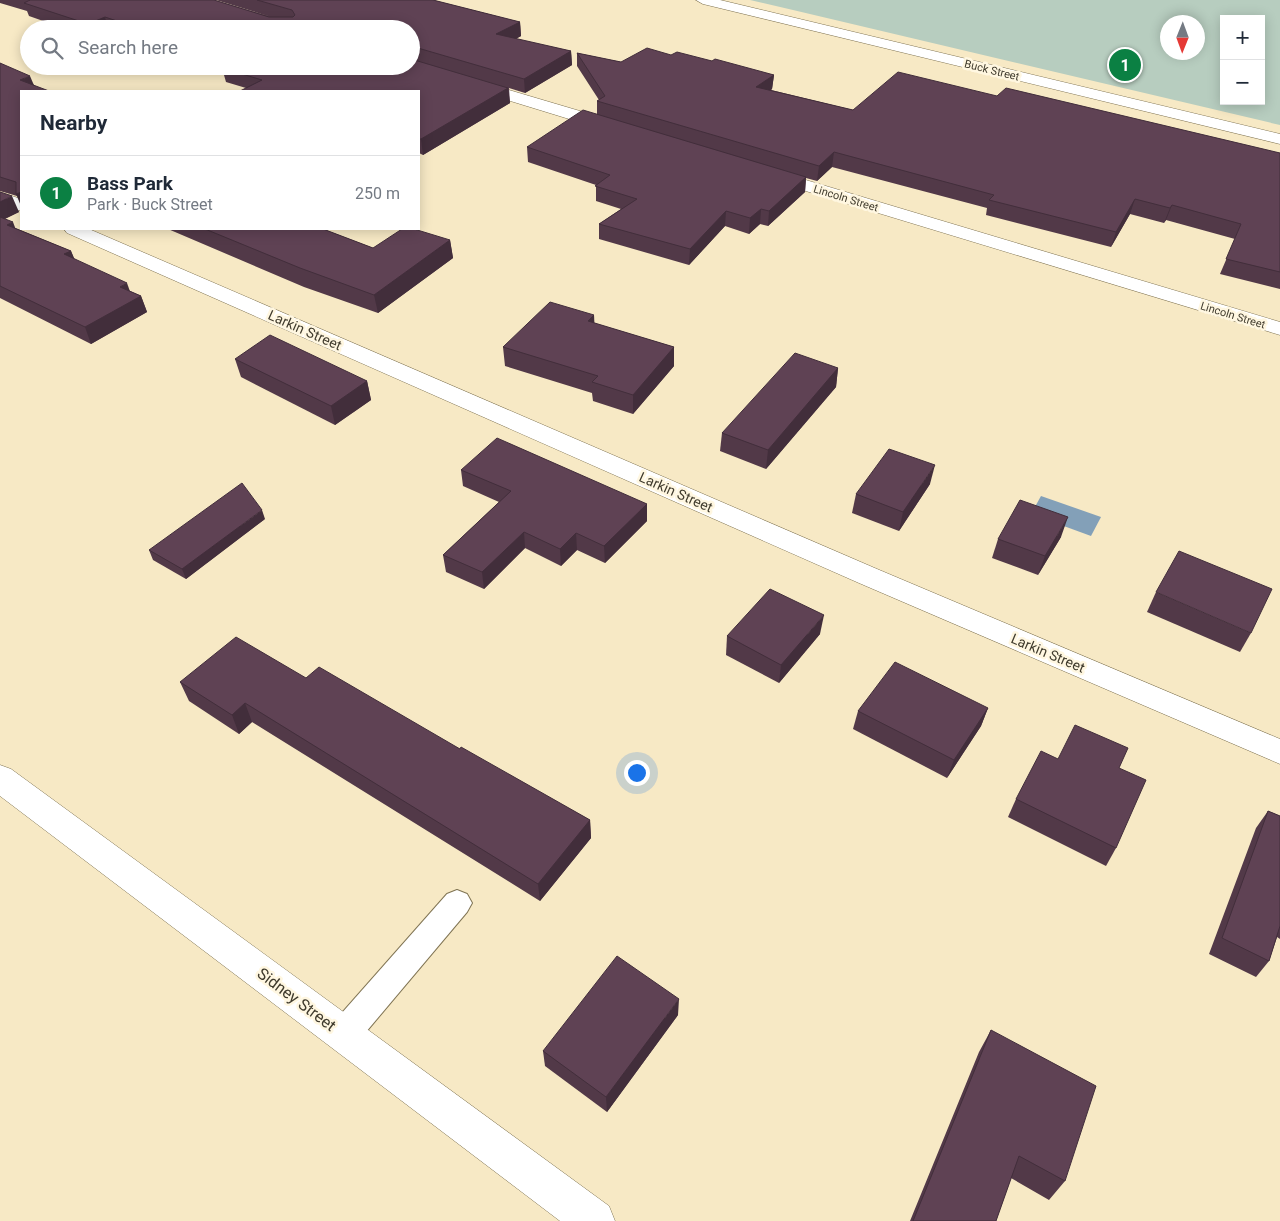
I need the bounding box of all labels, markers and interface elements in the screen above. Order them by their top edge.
north arrow [1160,15,1205,60]
map controls [1220,15,1265,105]
button: + [1220,15,1265,60]
search box [20,20,420,75]
icon: search [38,34,66,62]
text: Search here [78,36,178,59]
pin: 1 [1109,46,1141,84]
street label: Buck Street [963,57,1021,84]
button: − [1220,60,1265,105]
text: Nearby [40,111,107,135]
text: Bass Park [87,172,173,195]
street label: Lincoln Street [812,182,880,215]
text: 1 [51,184,61,203]
text: 250 m [355,184,400,203]
text: Park · Buck Street [87,195,213,214]
street label: Lincoln Street [1199,299,1267,332]
street label: Larkin Street [266,307,345,353]
street label: Larkin Street [637,469,716,515]
street label: Larkin Street [1009,630,1088,676]
your location [624,760,650,786]
street label: Sidney Street [254,964,340,1035]

